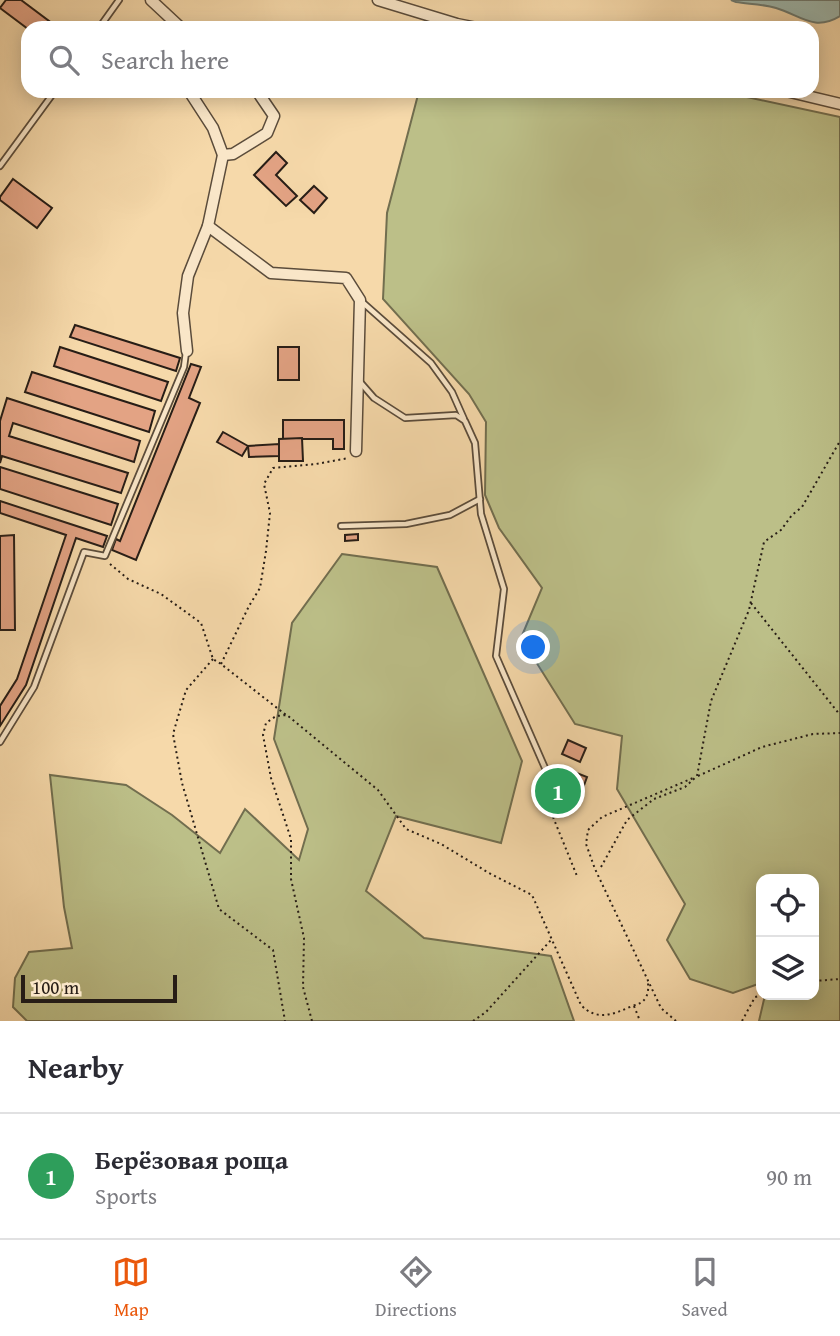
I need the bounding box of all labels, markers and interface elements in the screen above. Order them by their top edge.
search box [21,21,819,98]
text: Search here [101,40,229,79]
icon: search [45,41,83,79]
your location [516,630,550,664]
pin: 1 [535,765,581,817]
map controls [756,874,819,1000]
button: locate [756,874,819,937]
button: layers [756,937,819,1000]
scale bar [21,972,177,1004]
text: 100 m [32,973,79,1001]
text: Nearby [28,1045,124,1089]
text: Берёзовая роща [95,1140,288,1179]
text: 1 [45,1160,57,1193]
text: 90 m [766,1160,812,1193]
text: Sports [95,1179,157,1212]
tab: Map [112,1253,150,1323]
tab: Directions [375,1253,457,1323]
tab: Saved [682,1253,728,1323]

